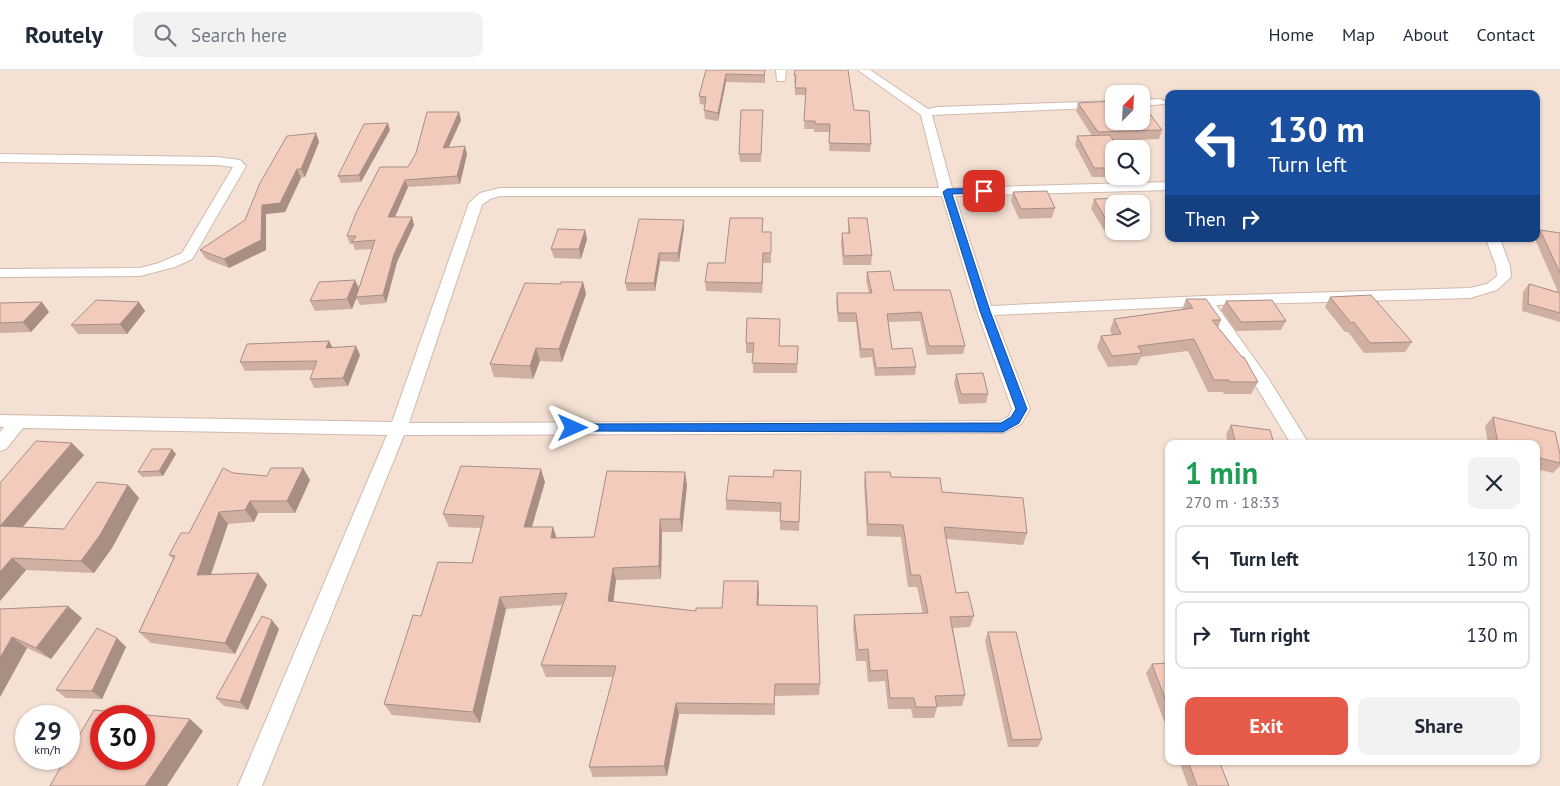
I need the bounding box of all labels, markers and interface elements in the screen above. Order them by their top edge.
search box [133,12,483,57]
text: Routely [25,19,103,50]
icon: search [151,21,179,49]
text: Search here [191,23,287,47]
text: Home [1268,23,1314,46]
text: Map [1342,23,1375,46]
text: About [1403,23,1449,46]
text: Contact [1477,23,1535,46]
north arrow [1105,85,1150,130]
map controls [1105,85,1150,240]
text: 130 m [1268,106,1365,152]
icon: left [1185,110,1250,175]
button: search [1105,140,1150,185]
text: Turn left [1268,150,1347,178]
pin [963,170,1005,212]
icon: arrive [970,177,998,205]
button: layers [1105,195,1150,240]
icon: right [1236,205,1264,233]
text: Then [1185,207,1226,231]
position arrow [546,401,598,453]
text: 1 min [1185,453,1258,492]
button: close [1468,457,1520,509]
text: 270 m · 18:33 [1185,492,1280,512]
icon: left [1187,545,1215,573]
text: Turn left [1230,547,1299,571]
text: 130 m [1466,547,1518,571]
icon: right [1187,621,1215,649]
text: Turn right [1230,623,1310,647]
text: 130 m [1466,623,1518,647]
button: Exit [1185,697,1348,755]
button: Share [1358,697,1520,755]
speed limit sign: 30 [90,705,155,770]
text: 29 [33,715,62,747]
text: km/h [34,742,61,757]

